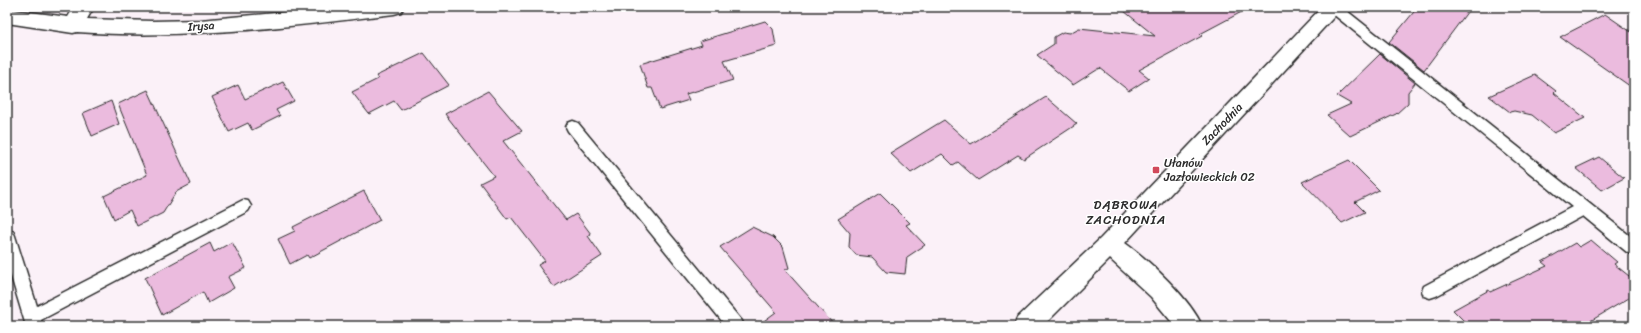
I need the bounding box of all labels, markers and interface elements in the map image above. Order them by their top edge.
street label: Irysa [186,14,215,38]
street label: Zachodnia [1196,97,1248,151]
place label: Ułanów Jazłowieckich 02 [1163,152,1255,188]
marker: Ułanów Jazłowieckich 02 [1151,165,1161,175]
district label: DĄBROWA ZACHODNIA [1086,193,1166,231]

